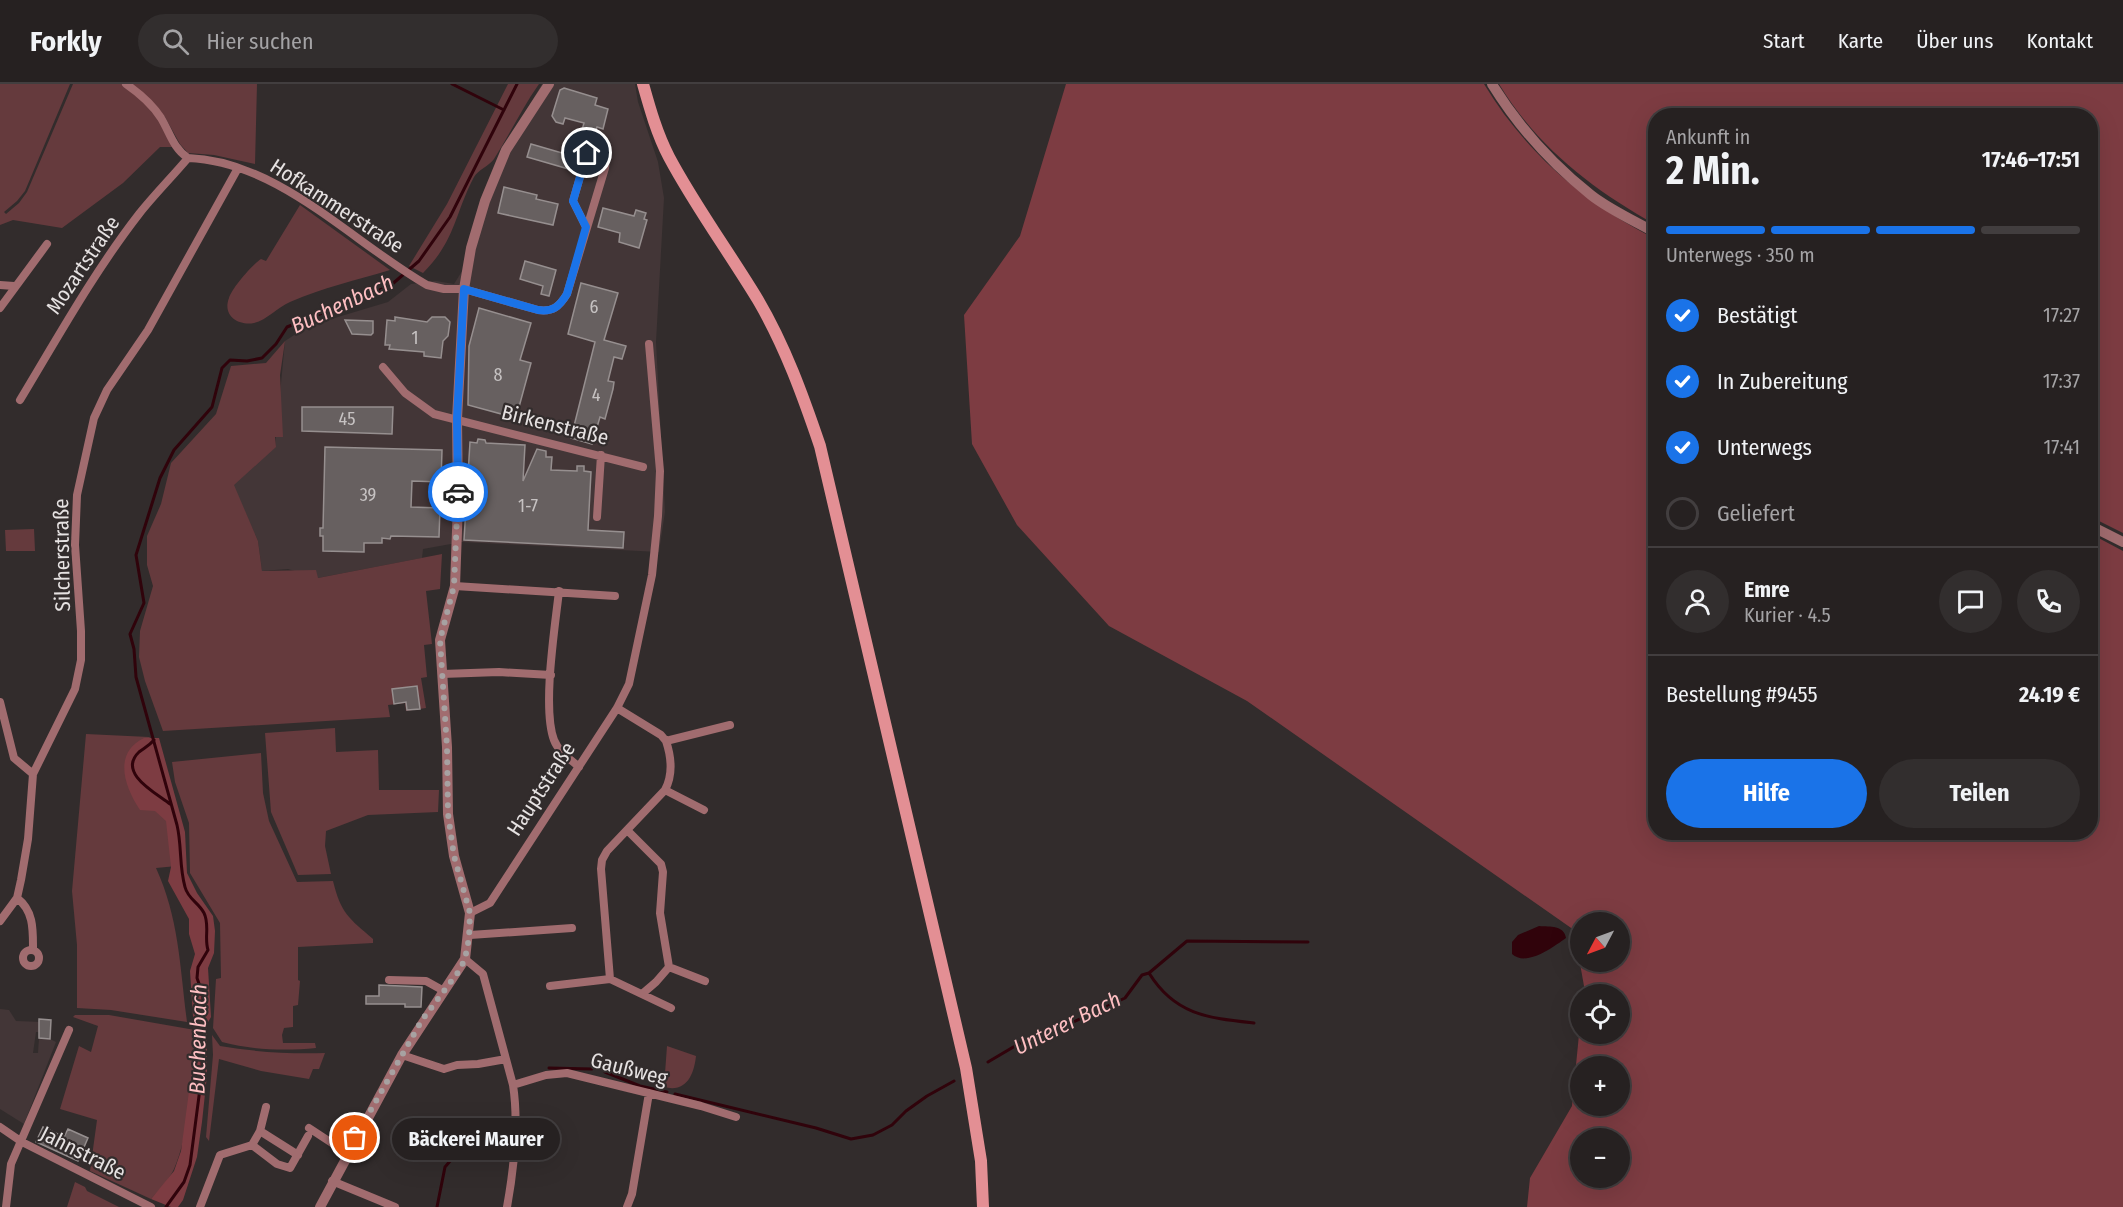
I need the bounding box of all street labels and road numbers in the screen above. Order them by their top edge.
street label: Hofkammerstraße [265,153,409,259]
street label: Mozartstraße [41,211,125,319]
street label: Birkenstraße [499,399,611,451]
street label: Silcherstraße [48,498,76,612]
street label: Hauptstraße [501,737,581,841]
street label: Gaußweg [588,1047,670,1091]
street label: Jahnstraße [36,1120,130,1186]

